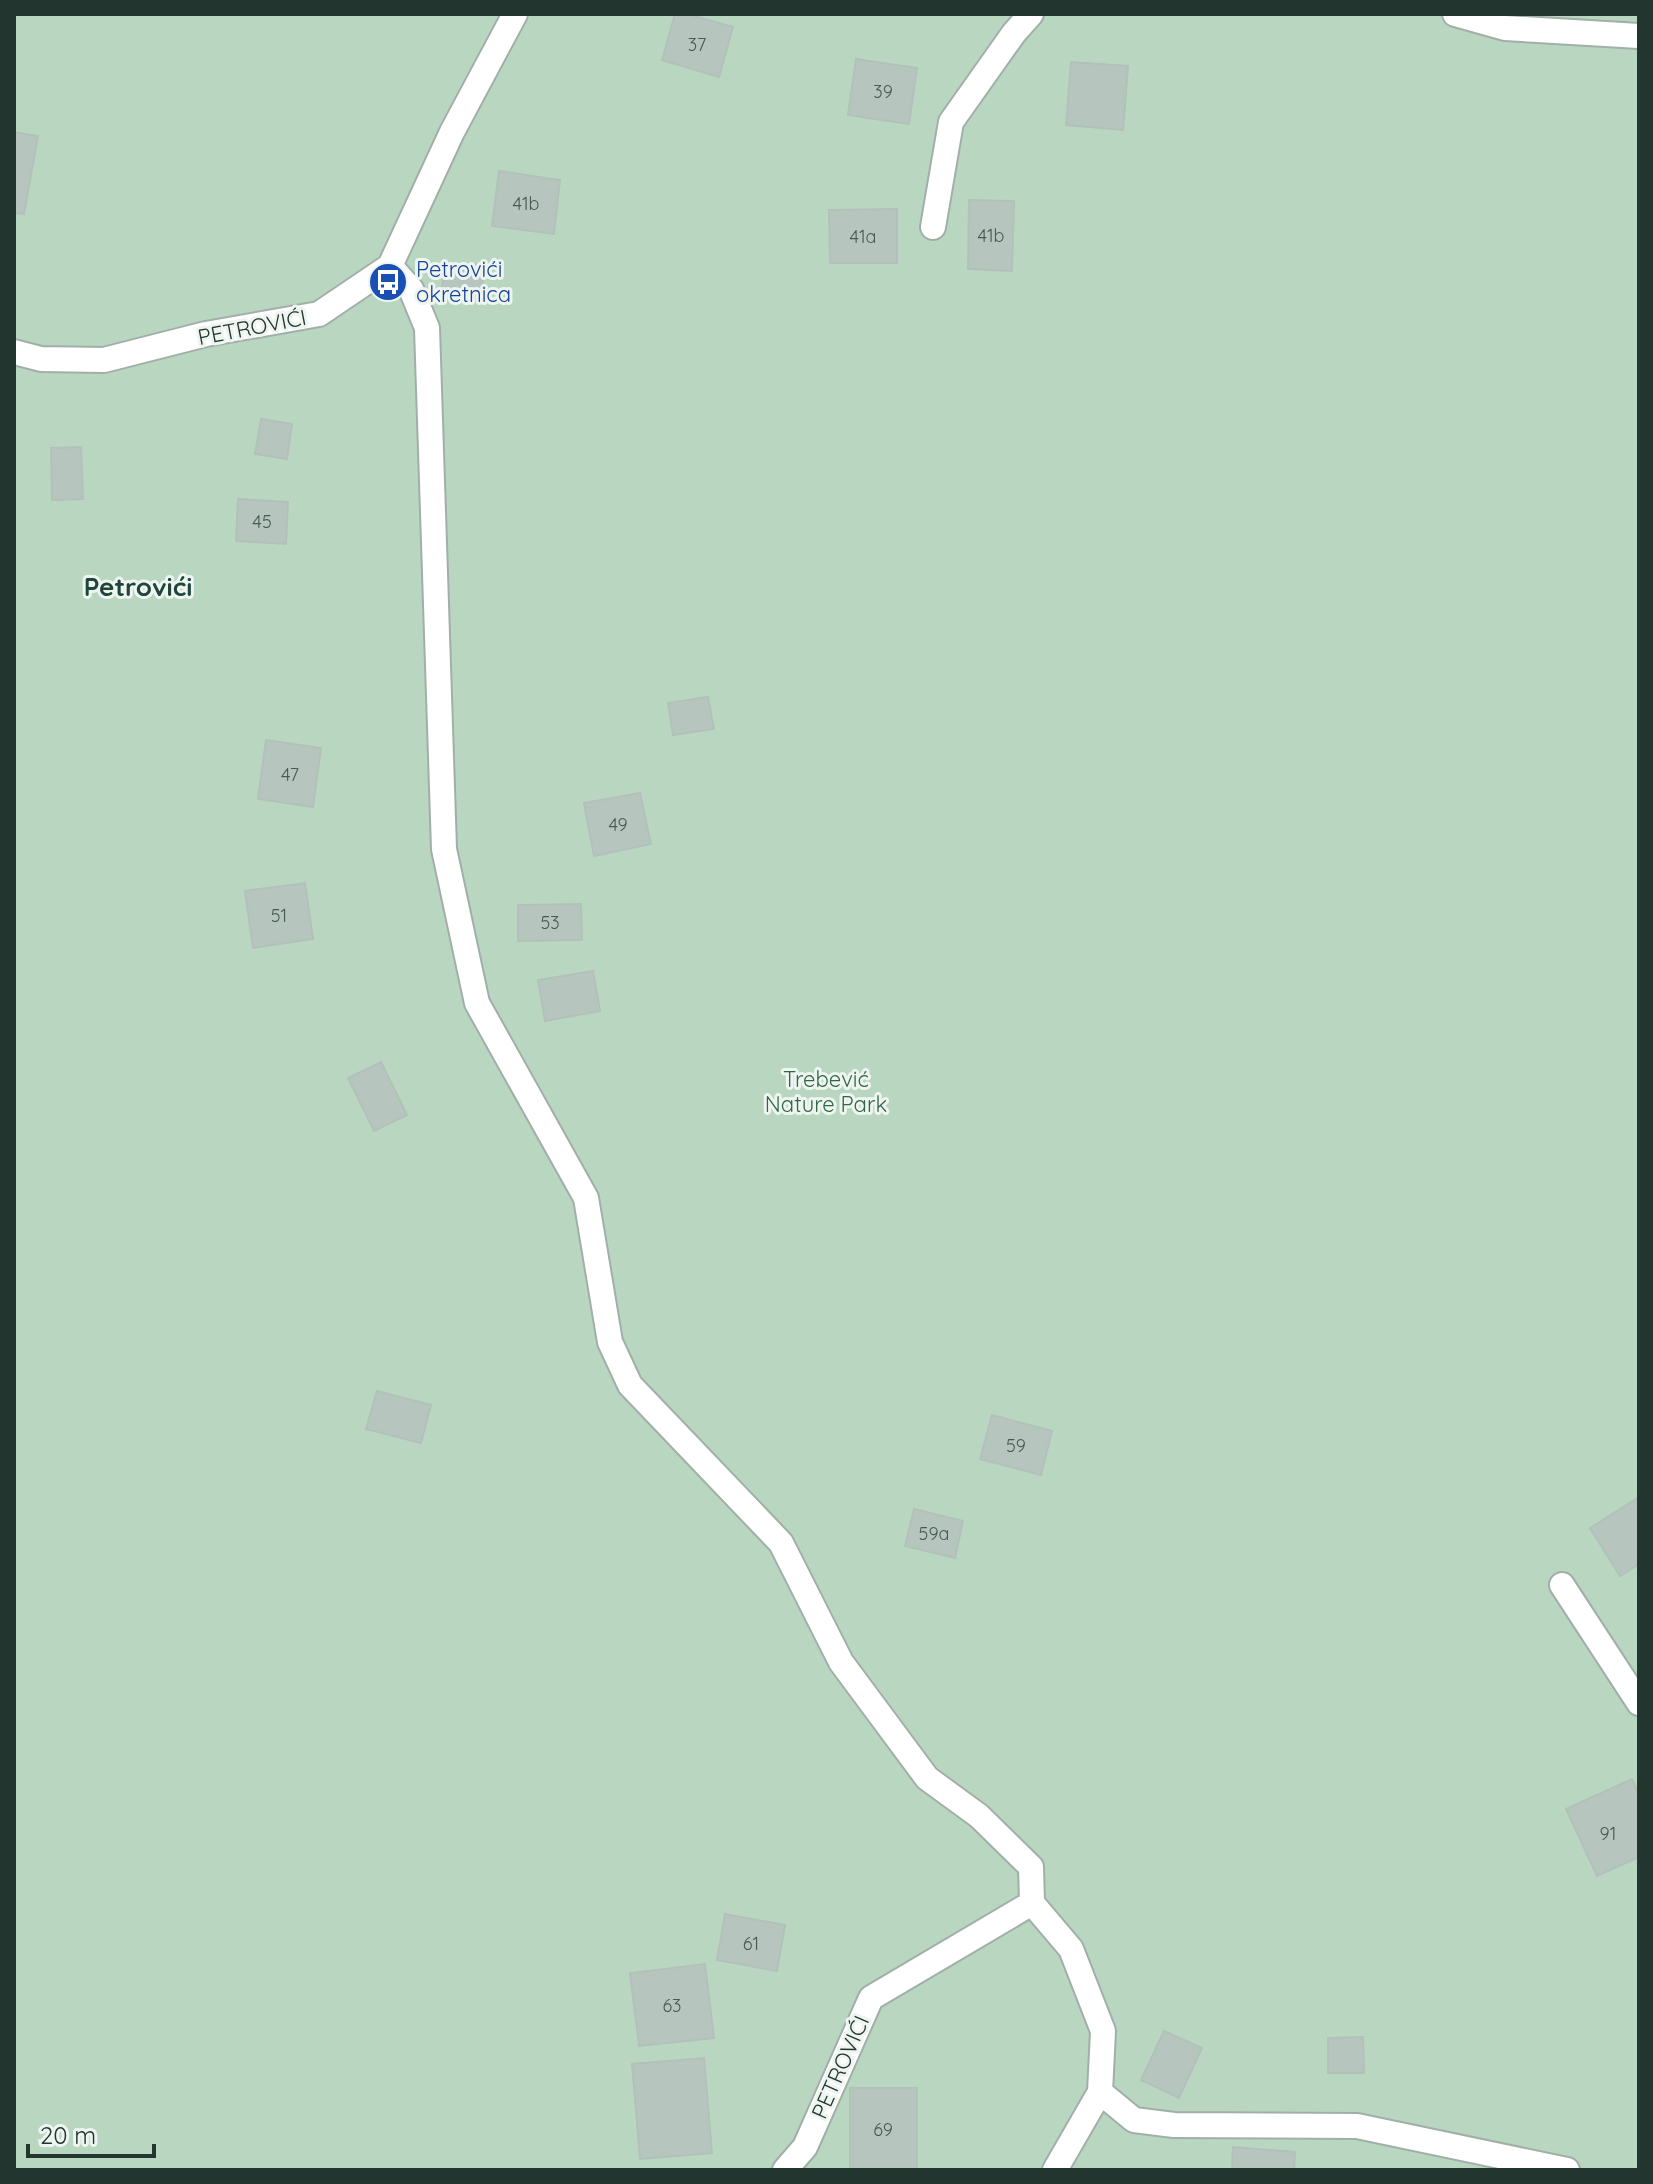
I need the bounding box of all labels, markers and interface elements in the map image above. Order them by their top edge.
house number: 37 [688,33,706,56]
house number: 39 [873,80,893,103]
house number: 41b [513,192,540,215]
house number: 41b [978,224,1005,247]
house number: 41a [850,225,876,248]
place label: Petrovići okretnica [416,255,511,308]
bus stop icon: Petrovići okretnica [367,261,409,303]
street label: PETROVIĆI [195,303,309,351]
house number: 45 [252,510,272,533]
district label: Petrovići [84,570,192,603]
house number: 47 [281,763,299,786]
house number: 49 [608,813,628,836]
house number: 51 [271,904,287,927]
house number: 53 [540,911,560,934]
park label: Trebević Nature Park [765,1065,887,1118]
house number: 59 [1006,1434,1026,1457]
house number: 59a [919,1522,949,1545]
house number: 91 [1600,1822,1616,1845]
house number: 61 [743,1932,759,1955]
house number: 63 [662,1994,682,2017]
street label: PETROVIĆI [805,2011,875,2123]
scale bar [28,2108,154,2158]
house number: 69 [873,2118,893,2141]
text: 20 m [40,2120,96,2150]

